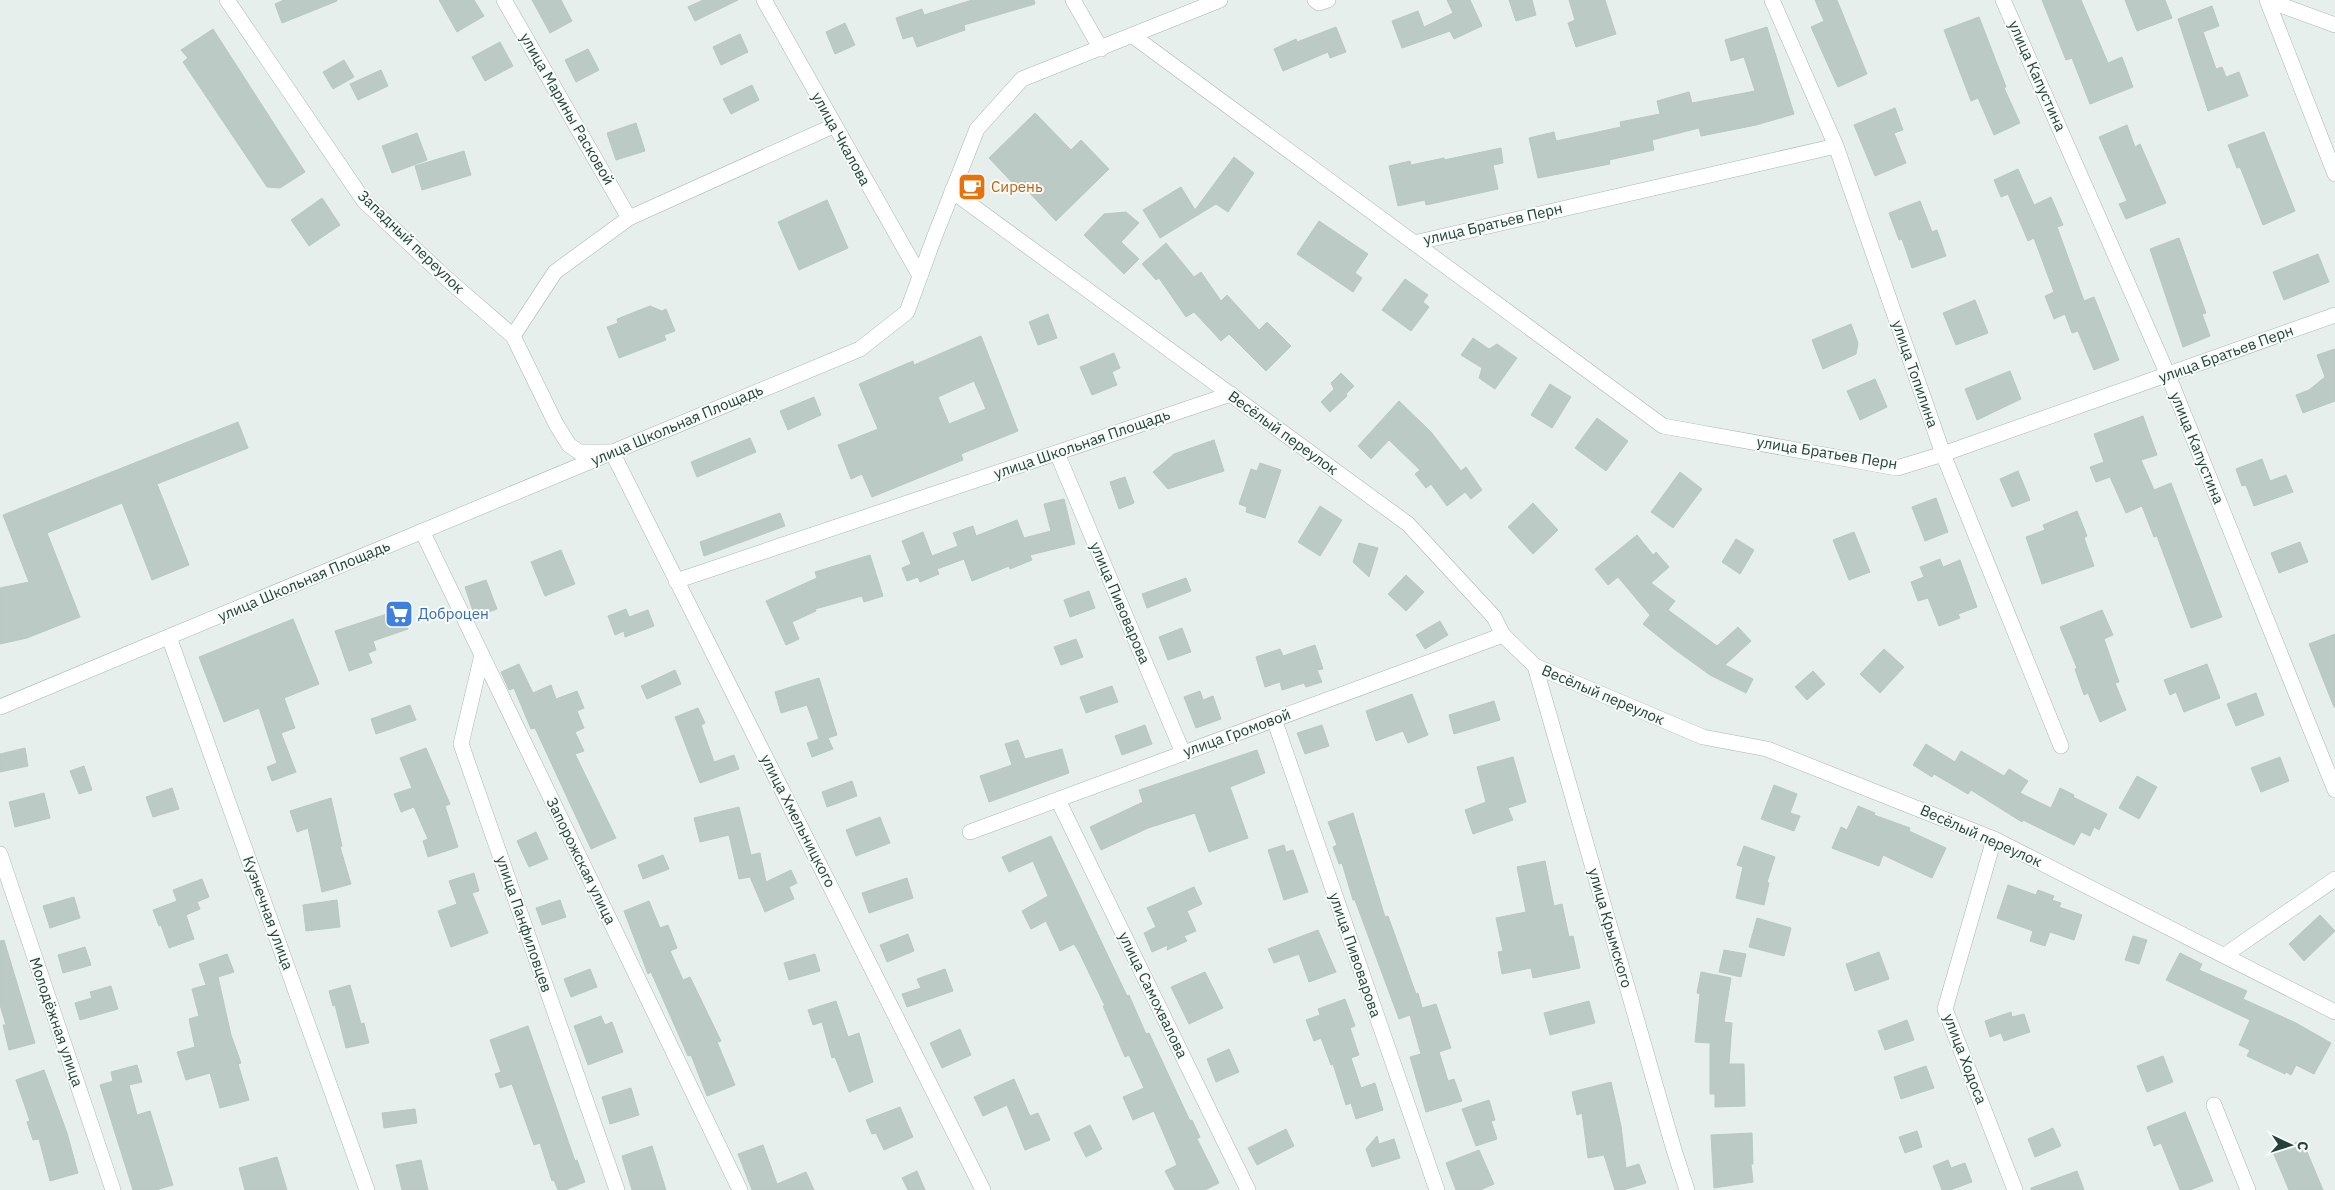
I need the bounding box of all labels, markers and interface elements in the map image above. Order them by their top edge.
street label: улица Капустина [2005,18,2070,134]
street label: улица Марины Расковой [516,29,619,188]
street label: улица Чкалова [808,89,875,189]
cafe icon: Сирень [957,172,987,202]
place label: Сирень [991,177,1043,196]
street label: Западный переулок [354,186,469,297]
street label: улица Братьев Перн [1421,198,1564,249]
street label: улица Топилина [1888,317,1943,430]
street label: улица Братьев Перн [2156,320,2296,387]
street label: улица Школьная Площадь [588,380,766,469]
street label: Весёлый переулок [1225,386,1342,479]
street label: улица Капустина [2166,389,2229,507]
street label: улица Школьная Площадь [991,404,1173,483]
street label: улица Братьев Перн [1755,432,1899,473]
street label: улица Школьная Площадь [215,536,393,625]
street label: улица Пивоварова [1086,539,1155,667]
supermarket icon: Доброцен [384,599,414,629]
place label: Доброцен [418,604,489,623]
street label: Весёлый переулок [1539,660,1667,729]
street label: улица Громовой [1180,704,1293,761]
street label: улица Хмельницкого [757,751,840,891]
street label: Запорожская улица [542,794,620,927]
street label: Весёлый переулок [1917,800,2045,871]
street label: Кузнечная улица [239,853,298,972]
street label: улица Панфиловцев [492,853,557,995]
street label: улица Крымского [1584,866,1637,990]
street label: улица Пивоварова [1325,890,1386,1020]
street label: улица Самохвалова [1115,928,1192,1061]
street label: Молодёжная улица [25,955,88,1089]
street label: улица Ходоса [1940,1011,1991,1107]
north arrow [2265,1120,2315,1170]
text: С [2294,1141,2312,1151]

